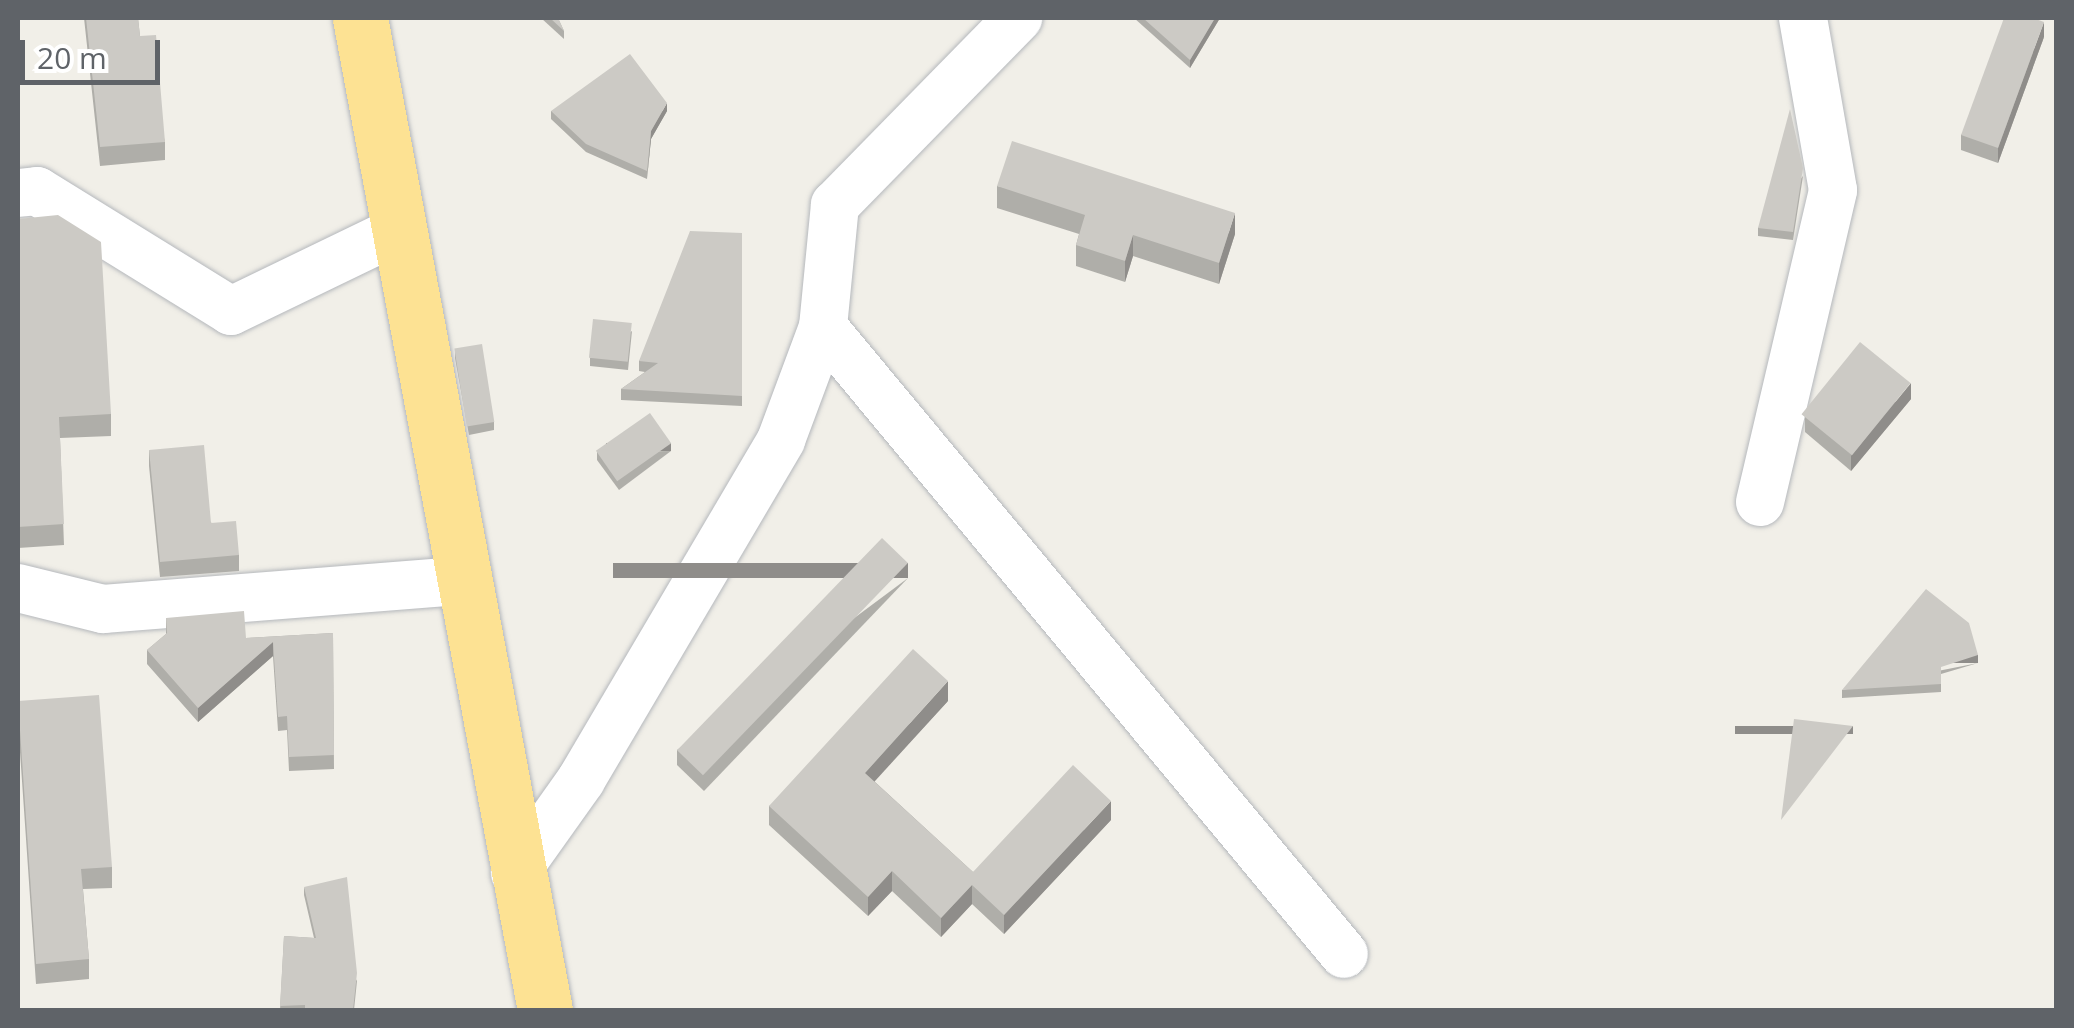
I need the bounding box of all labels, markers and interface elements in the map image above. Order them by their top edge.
scale bar [25,20,165,82]
text: 20 m [37,37,107,78]

